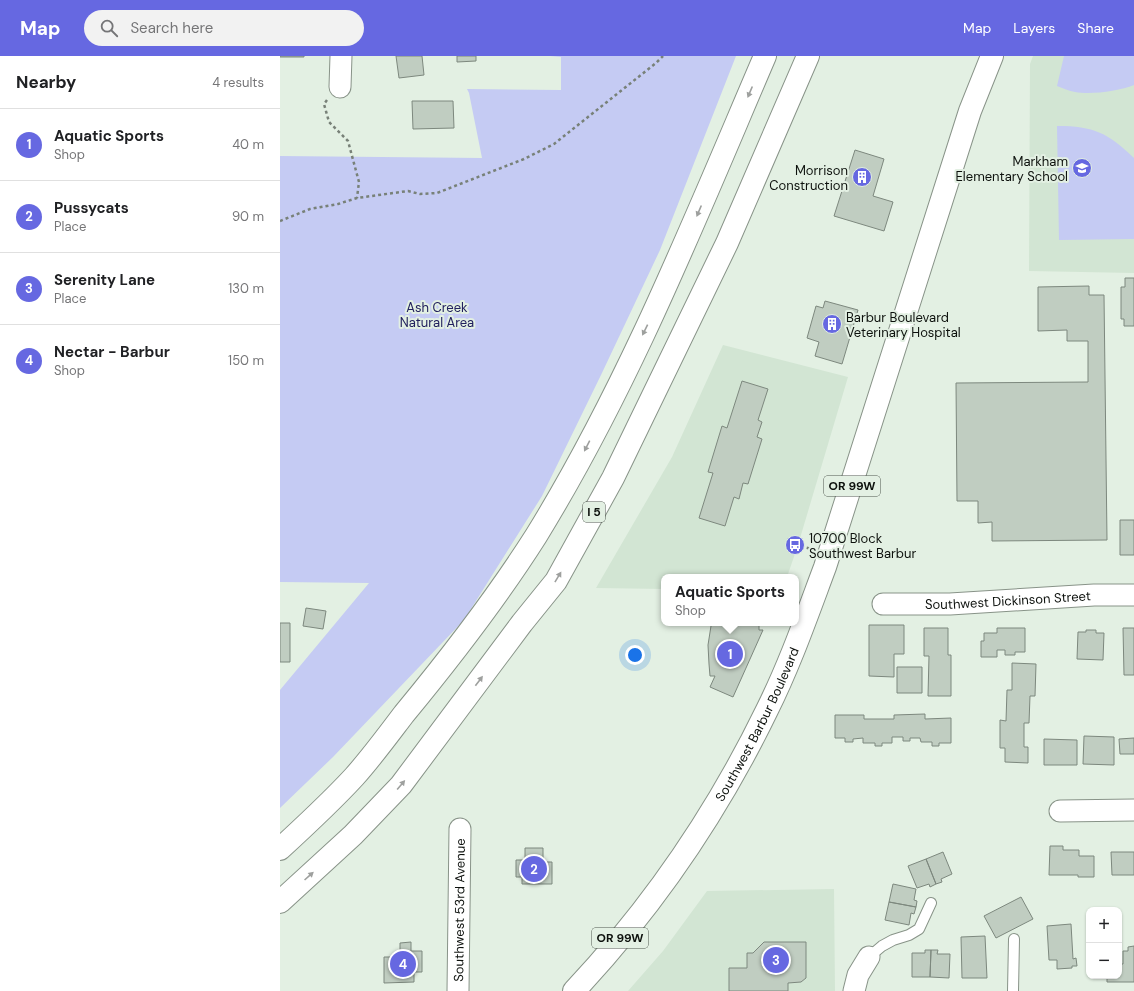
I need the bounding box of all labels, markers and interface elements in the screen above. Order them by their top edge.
search box [84,10,364,46]
text: Map [20,16,60,41]
icon: search [98,17,120,39]
text: Search here [130,18,213,38]
text: Map [963,19,991,37]
text: Layers [1013,19,1055,37]
text: Share [1077,19,1114,37]
text: Nearby [16,71,76,93]
text: 4 results [212,74,264,91]
one-way arrow [747,86,753,97]
text: Aquatic Sports [54,126,164,146]
text: 1 [27,136,31,153]
text: 40 m [232,136,264,153]
text: Shop [54,146,85,163]
place label: Markham Elementary School [956,153,1068,185]
school or university icon: Markham Elementary School [1071,157,1093,179]
place label: Morrison Construction [769,162,848,194]
building icon: Morrison Construction [851,166,873,188]
text: Pussycats [54,198,129,218]
one-way arrow [695,206,701,218]
text: 2 [25,208,33,225]
text: 90 m [232,208,264,225]
text: Place [54,218,86,235]
text: Serenity Lane [54,270,155,290]
text: 3 [25,280,33,297]
text: 130 m [228,280,264,297]
text: Place [54,290,86,307]
park label: Ash Creek Natural Area [400,299,474,331]
place label: Barbur Boulevard Veterinary Hospital [846,309,961,341]
building icon: Barbur Boulevard Veterinary Hospital [821,313,843,335]
one-way arrow [642,324,648,335]
text: Nectar - Barbur [54,342,170,362]
text: 4 [25,352,33,369]
text: 150 m [228,352,264,369]
text: Shop [54,362,85,379]
one-way arrow [584,440,590,452]
road number: OR 99W [824,476,880,496]
road number: I 5 [583,502,605,522]
place label: 10700 Block Southwest Barbur [809,530,916,562]
bus stop icon: 10700 Block Southwest Barbur [784,534,806,556]
one-way arrow [554,571,561,583]
popup [661,574,799,626]
text: Aquatic Sports [675,582,785,602]
street label: Southwest Dickinson Street [925,587,1091,613]
text: Shop [675,602,706,619]
pin: 1 [717,639,743,669]
your location [625,645,645,665]
street label: Southwest Barbur Boulevard [711,645,802,804]
one-way arrow [475,675,484,686]
one-way arrow [397,779,406,790]
street label: Southwest 53rd Avenue [450,838,468,982]
pin: 2 [521,854,547,884]
one-way arrow [304,872,314,881]
map controls [1086,907,1122,979]
button: + [1086,907,1122,943]
road number: OR 99W [592,928,648,948]
button: − [1086,943,1122,979]
pin: 3 [763,945,789,975]
pin: 4 [390,949,416,979]

